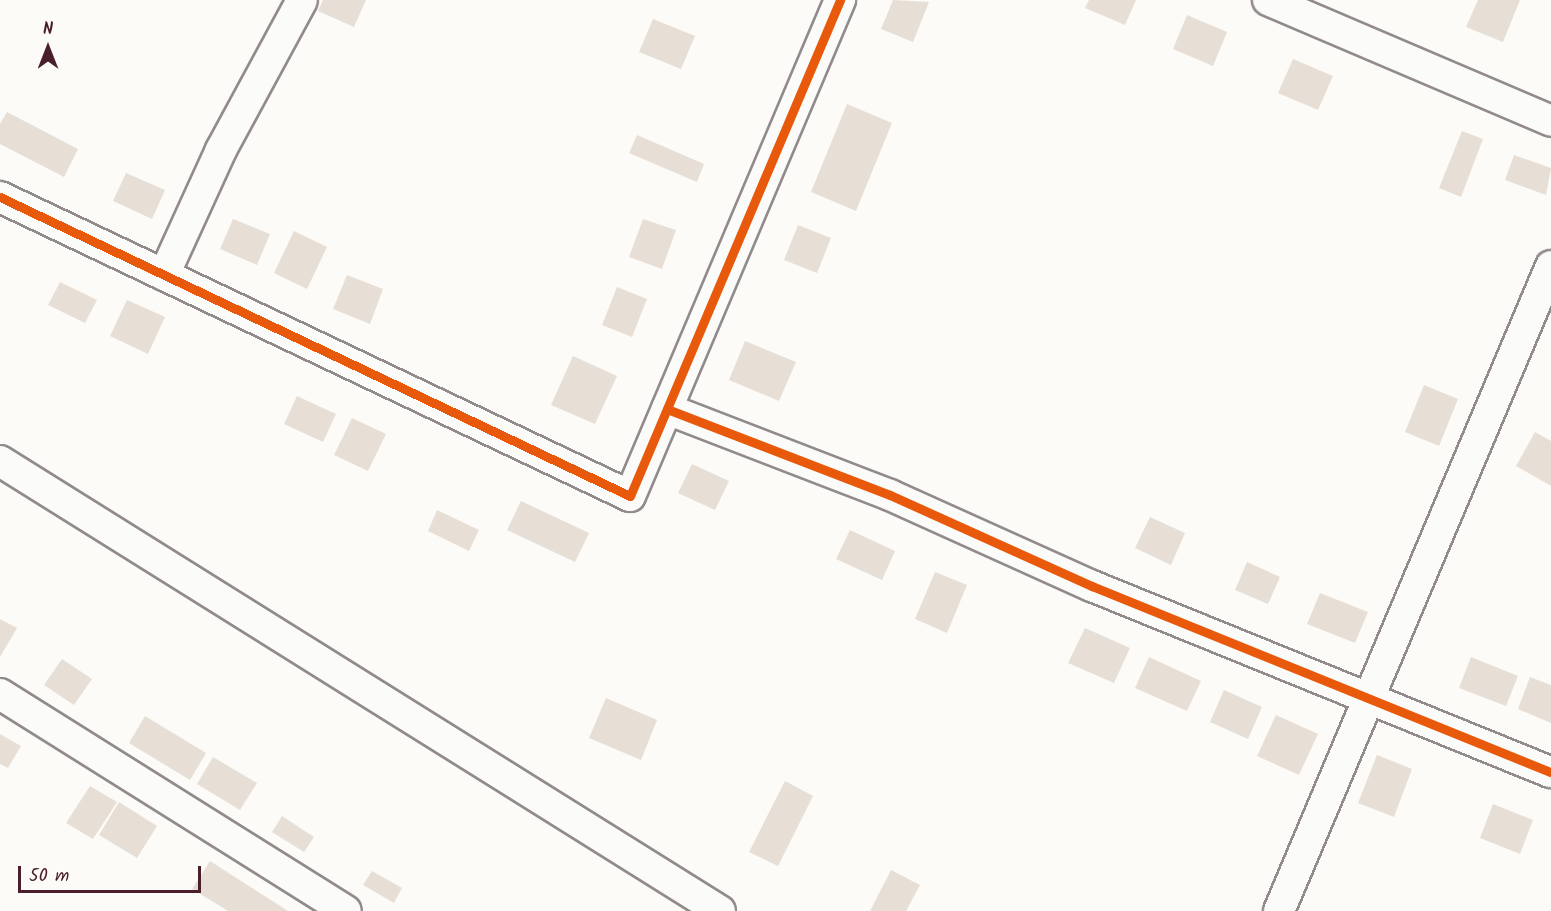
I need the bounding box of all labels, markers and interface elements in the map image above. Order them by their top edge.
text: N [43,17,53,42]
north arrow [18,18,78,78]
scale bar [21,854,204,892]
text: 50 m [29,862,69,891]

